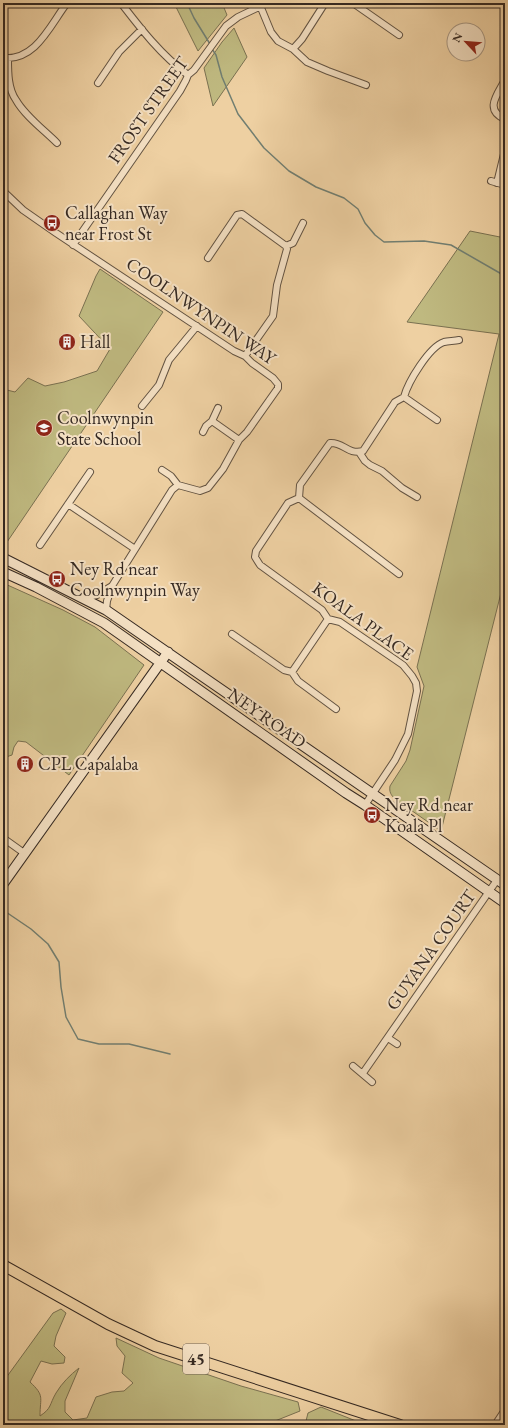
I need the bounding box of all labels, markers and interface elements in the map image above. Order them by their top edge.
north arrow [446,22,486,62]
text: N [449,30,465,45]
street label: FROST STREET [102,51,194,168]
place label: Callaghan Way near Frost St [65,201,168,245]
bus stop icon: Callaghan Way near Frost St [42,213,62,233]
street label: COOLNWYNPIN WAY [122,252,282,370]
place label: Hall [80,330,110,353]
building icon: Hall [57,332,77,352]
place label: Coolnwynpin State School [57,406,154,450]
school or university icon: Coolnwynpin State School [34,418,54,438]
place label: Ney Rd near Coolnwynpin Way [70,557,200,601]
bus stop icon: Ney Rd near Coolnwynpin Way [47,569,67,589]
street label: KOALA PLACE [308,576,419,665]
street label: NEY ROAD [224,682,311,753]
place label: CPL Capalaba [38,752,139,775]
building icon: CPL Capalaba [15,754,35,774]
place label: Ney Rd near Koala Pl [385,793,473,837]
bus stop icon: Ney Rd near Koala Pl [362,805,382,825]
street label: GUYANA COURT [381,884,481,1014]
road number: 45 [183,1344,209,1374]

